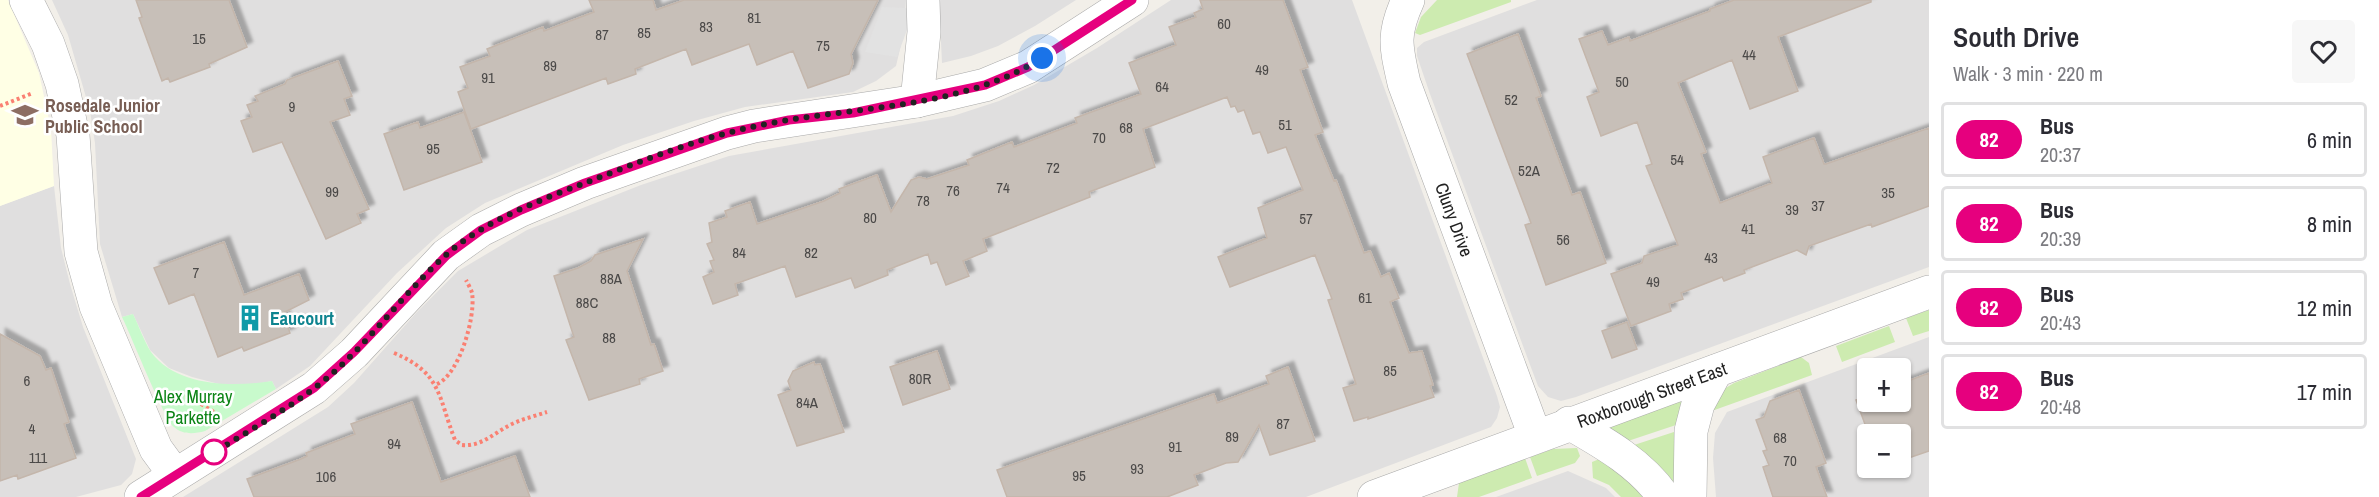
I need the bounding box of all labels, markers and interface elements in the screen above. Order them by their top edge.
house number: 81 [747,7,761,28]
house number: 60 [1217,13,1231,34]
house number: 83 [699,16,713,37]
text: South Drive [1953,18,2079,56]
button: heart [2292,20,2355,83]
house number: 85 [637,22,651,43]
house number: 87 [595,24,609,45]
house number: 15 [192,28,206,49]
house number: 75 [816,35,830,56]
your location [1027,43,1057,73]
house number: 44 [1742,44,1756,65]
house number: 89 [543,55,557,76]
house number: 49 [1255,59,1269,80]
text: Walk · 3 min · 220 m [1953,60,2103,87]
house number: 91 [481,67,495,88]
house number: 50 [1615,71,1629,92]
house number: 64 [1155,76,1169,97]
house number: 52 [1504,89,1518,110]
place label: Rosedale Junior Public School [45,93,160,139]
house number: 9 [289,96,296,117]
school or university icon: Rosedale Junior Public School [10,100,40,130]
text: Bus [2040,111,2074,141]
house number: 51 [1278,114,1292,135]
house number: 68 [1119,117,1133,138]
text: 82 [1979,125,1999,154]
text: 6 min [2307,125,2352,155]
house number: 70 [1092,127,1106,148]
house number: 95 [426,138,440,159]
text: 20:37 [2040,141,2081,168]
house number: 54 [1670,149,1684,170]
house number: 72 [1046,157,1060,178]
house number: 52A [1518,160,1541,181]
house number: 74 [996,177,1010,198]
street label: Cluny Drive [1430,179,1480,260]
house number: 76 [946,180,960,201]
house number: 99 [325,181,339,202]
house number: 35 [1881,182,1895,203]
house number: 78 [916,190,930,211]
house number: 37 [1811,195,1825,216]
text: Bus [2040,195,2074,225]
house number: 39 [1785,199,1799,220]
house number: 80 [863,207,877,228]
house number: 57 [1299,208,1313,229]
text: 82 [1979,209,1999,238]
text: 8 min [2307,209,2352,239]
house number: 41 [1741,218,1755,239]
text: 20:39 [2040,225,2081,252]
house number: 56 [1556,229,1570,250]
house number: 84 [732,242,746,263]
house number: 82 [804,242,818,263]
house number: 43 [1704,247,1718,268]
house number: 7 [193,262,200,283]
house number: 88A [600,268,623,289]
house number: 49 [1646,271,1660,292]
text: Bus [2040,279,2074,309]
house number: 61 [1358,287,1372,308]
house number: 88C [576,292,598,313]
text: 82 [1979,293,1999,322]
text: 12 min [2297,293,2352,323]
building icon: Eaucourt [235,303,265,333]
place label: Eaucourt [270,306,334,331]
text: 20:43 [2040,309,2081,336]
house number: 88 [602,327,616,348]
street label: Roxborough Street East [1573,355,1730,433]
map controls [1857,358,1911,478]
button: + [1857,358,1911,412]
house number: 85 [1383,360,1397,381]
text: Bus [2040,363,2074,393]
house number: 80R [909,368,931,389]
house number: 6 [24,370,31,391]
text: 82 [1979,377,1999,406]
text: 17 min [2297,377,2352,407]
park label: Alex Murray Parkette [153,384,233,430]
house number: 84A [796,392,819,413]
text: 20:48 [2040,393,2081,420]
house number: 87 [1276,413,1290,434]
house number: 4 [29,418,36,439]
button: − [1857,424,1911,478]
house number: 89 [1225,426,1239,447]
house number: 68 [1773,427,1787,448]
house number: 94 [387,433,401,454]
house number: 91 [1168,436,1182,457]
unlabelled marker [201,439,227,465]
house number: 111 [29,447,48,468]
house number: 70 [1783,450,1797,471]
house number: 93 [1130,458,1144,479]
house number: 95 [1072,465,1086,486]
house number: 106 [316,466,336,487]

